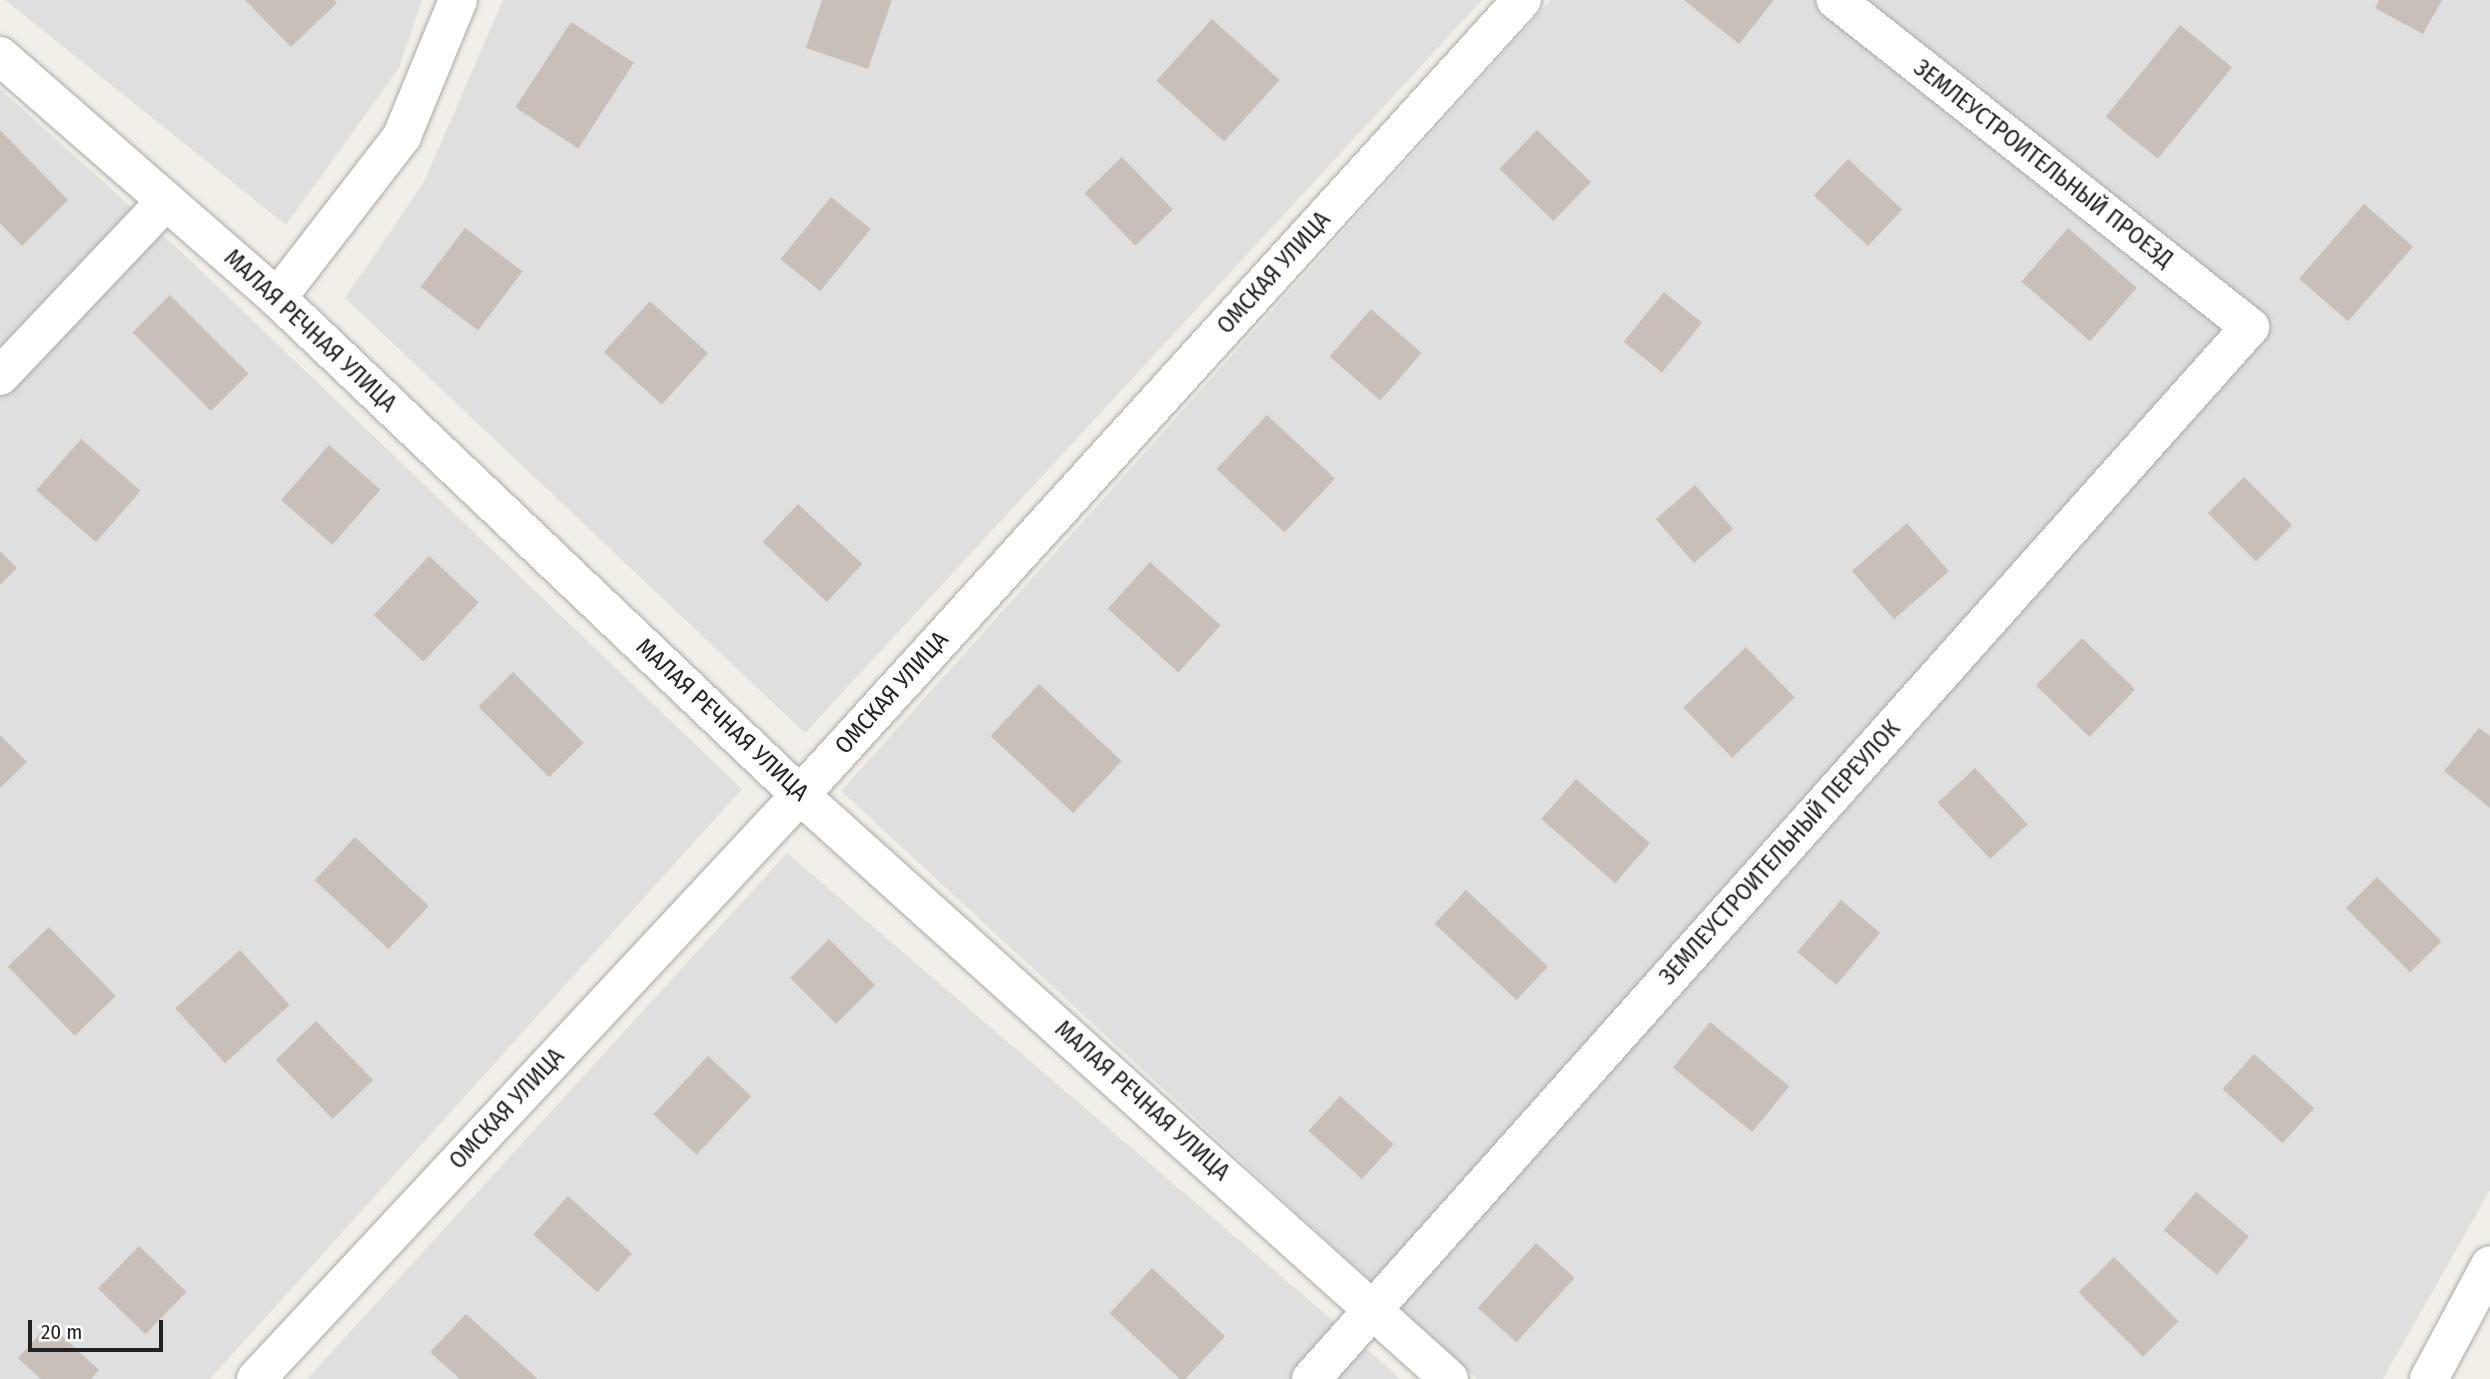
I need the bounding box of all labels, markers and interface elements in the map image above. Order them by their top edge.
street label: ЗЕМЛЕУСТРОИТЕЛЬНЫЙ ПРОЕЗД [1908,54,2178,274]
street label: ОМСКАЯ УЛИЦА [1211,206,1337,340]
street label: МАЛАЯ РЕЧНАЯ УЛИЦА [218,244,402,418]
street label: ОМСКАЯ УЛИЦА [829,626,955,760]
street label: МАЛАЯ РЕЧНАЯ УЛИЦА [630,633,814,807]
street label: ЗЕМЛЕУСТРОИТЕЛЬНЫЙ ПЕРЕУЛОК [1654,715,1906,991]
street label: МАЛАЯ РЕЧНАЯ УЛИЦА [1049,1015,1235,1187]
street label: ОМСКАЯ УЛИЦА [444,1042,570,1176]
scale bar [32,1306,166,1350]
text: 20 m [41,1319,82,1345]

